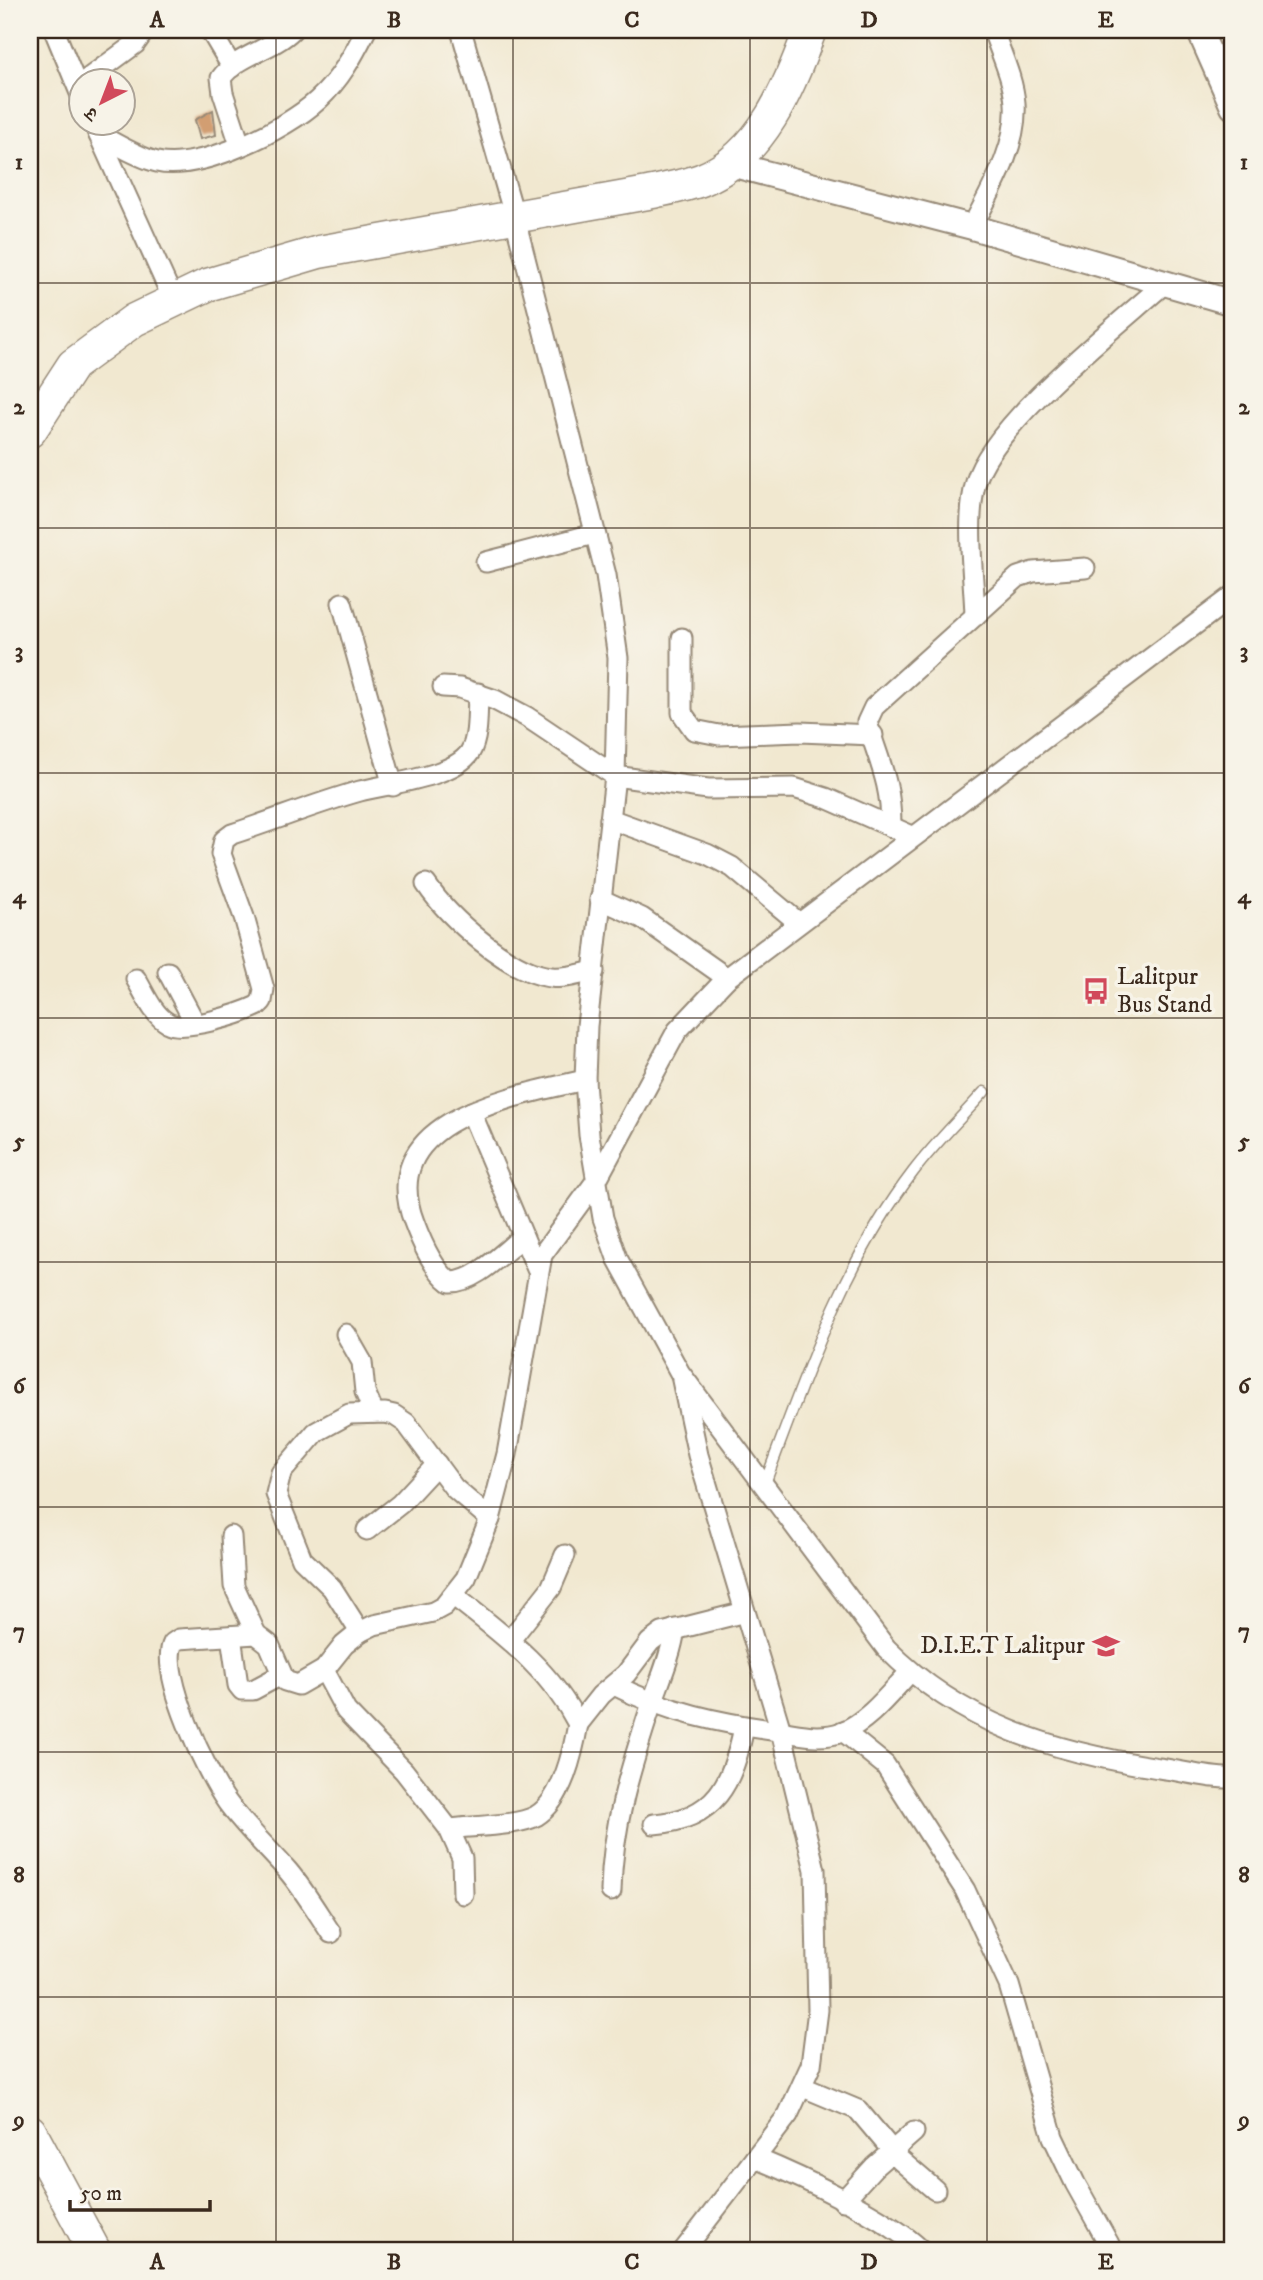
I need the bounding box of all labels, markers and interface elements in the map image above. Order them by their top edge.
text: A [149,6,166,35]
text: B [387,6,401,35]
text: C [624,6,640,35]
text: D [860,6,878,35]
text: E [1098,6,1114,35]
north arrow [66,66,136,136]
text: उ [79,101,104,127]
text: 1 [15,148,23,177]
text: 1 [1240,148,1248,177]
text: 2 [13,393,25,422]
text: 2 [1238,393,1250,422]
text: 3 [15,637,23,666]
text: 3 [1240,637,1248,666]
text: 4 [12,882,27,911]
text: 4 [1237,882,1252,911]
place label: Lalitpur Bus Stand [1117,962,1212,1020]
bus stop icon: Lalitpur Bus Stand [1081,976,1111,1006]
text: 5 [12,1127,25,1156]
text: 5 [1237,1127,1250,1156]
text: 6 [13,1372,27,1401]
text: 6 [1238,1372,1252,1401]
text: 7 [13,1617,25,1646]
text: 7 [1238,1617,1250,1646]
place label: D.I.E.T Lalitpur [920,1631,1085,1661]
school or university icon: D.I.E.T Lalitpur [1091,1631,1121,1661]
text: 8 [13,1861,25,1890]
text: 8 [1238,1861,1250,1890]
text: 9 [11,2106,25,2135]
text: 9 [1236,2106,1250,2135]
scale bar [70,2168,210,2212]
text: 50 m [80,2181,122,2207]
text: A [149,2248,166,2277]
text: B [387,2248,401,2277]
text: C [624,2248,640,2277]
text: D [860,2248,878,2277]
text: E [1098,2248,1114,2277]

